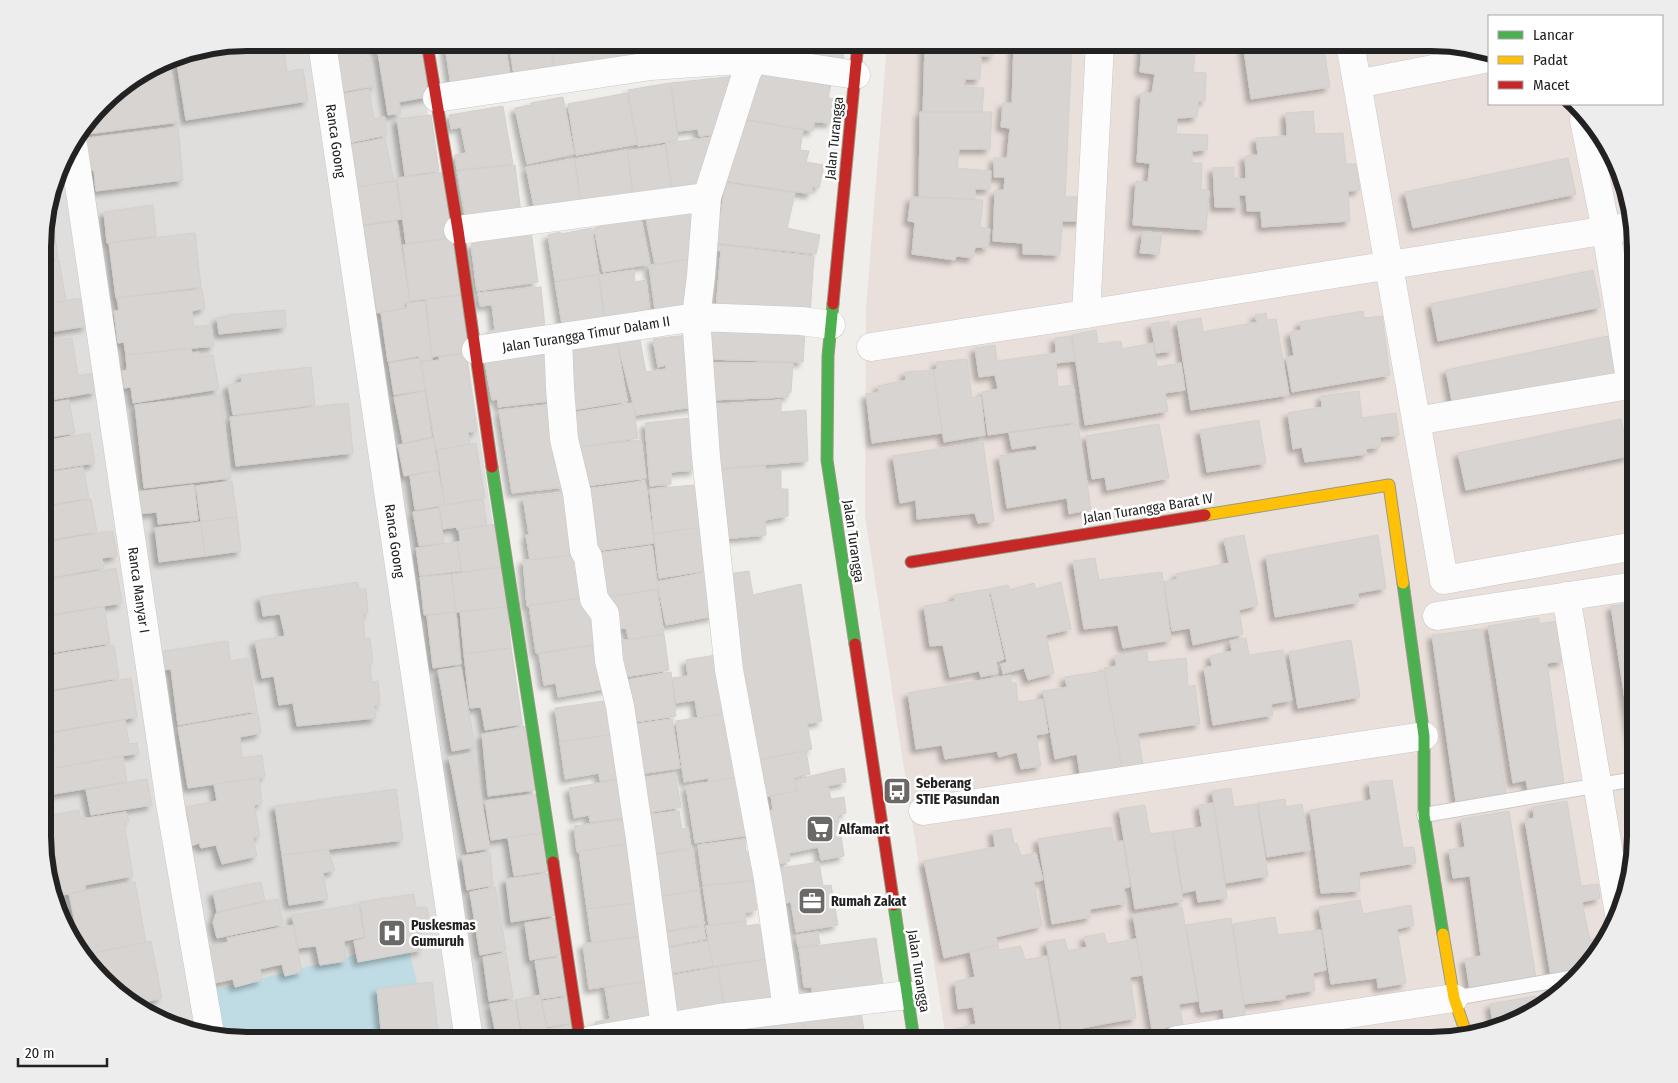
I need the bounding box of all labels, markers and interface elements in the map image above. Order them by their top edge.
legend [1488,15,1663,105]
text: Lancar [1533,26,1574,44]
text: Padat [1533,51,1568,69]
text: Macet [1533,76,1570,94]
street label: Jalan Turangga [822,96,847,180]
street label: Ranca Goong [322,103,349,180]
street label: Jalan Turangga Timur Dalam II [501,313,671,356]
street label: Jalan Turangga Barat IV [1082,490,1215,527]
street label: Jalan Turangga [839,499,868,584]
street label: Ranca Goong [381,503,408,580]
street label: Ranca Manyar I [124,546,153,634]
place label: Seberang STIE Pasundan [916,775,1000,808]
bus stop icon: Seberang STIE Pasundan [882,776,912,806]
supermarket icon: Alfamart [805,814,835,844]
place label: Alfamart [838,821,890,838]
office icon: Rumah Zakat [797,886,827,916]
place label: Rumah Zakat [831,893,908,910]
place label: Puskesmas Gumuruh [411,917,476,950]
hospital icon: Puskesmas Gumuruh [377,918,407,948]
street label: Jalan Turangga [904,929,933,1014]
scale bar [18,1036,106,1068]
text: 20 m [25,1044,55,1062]

